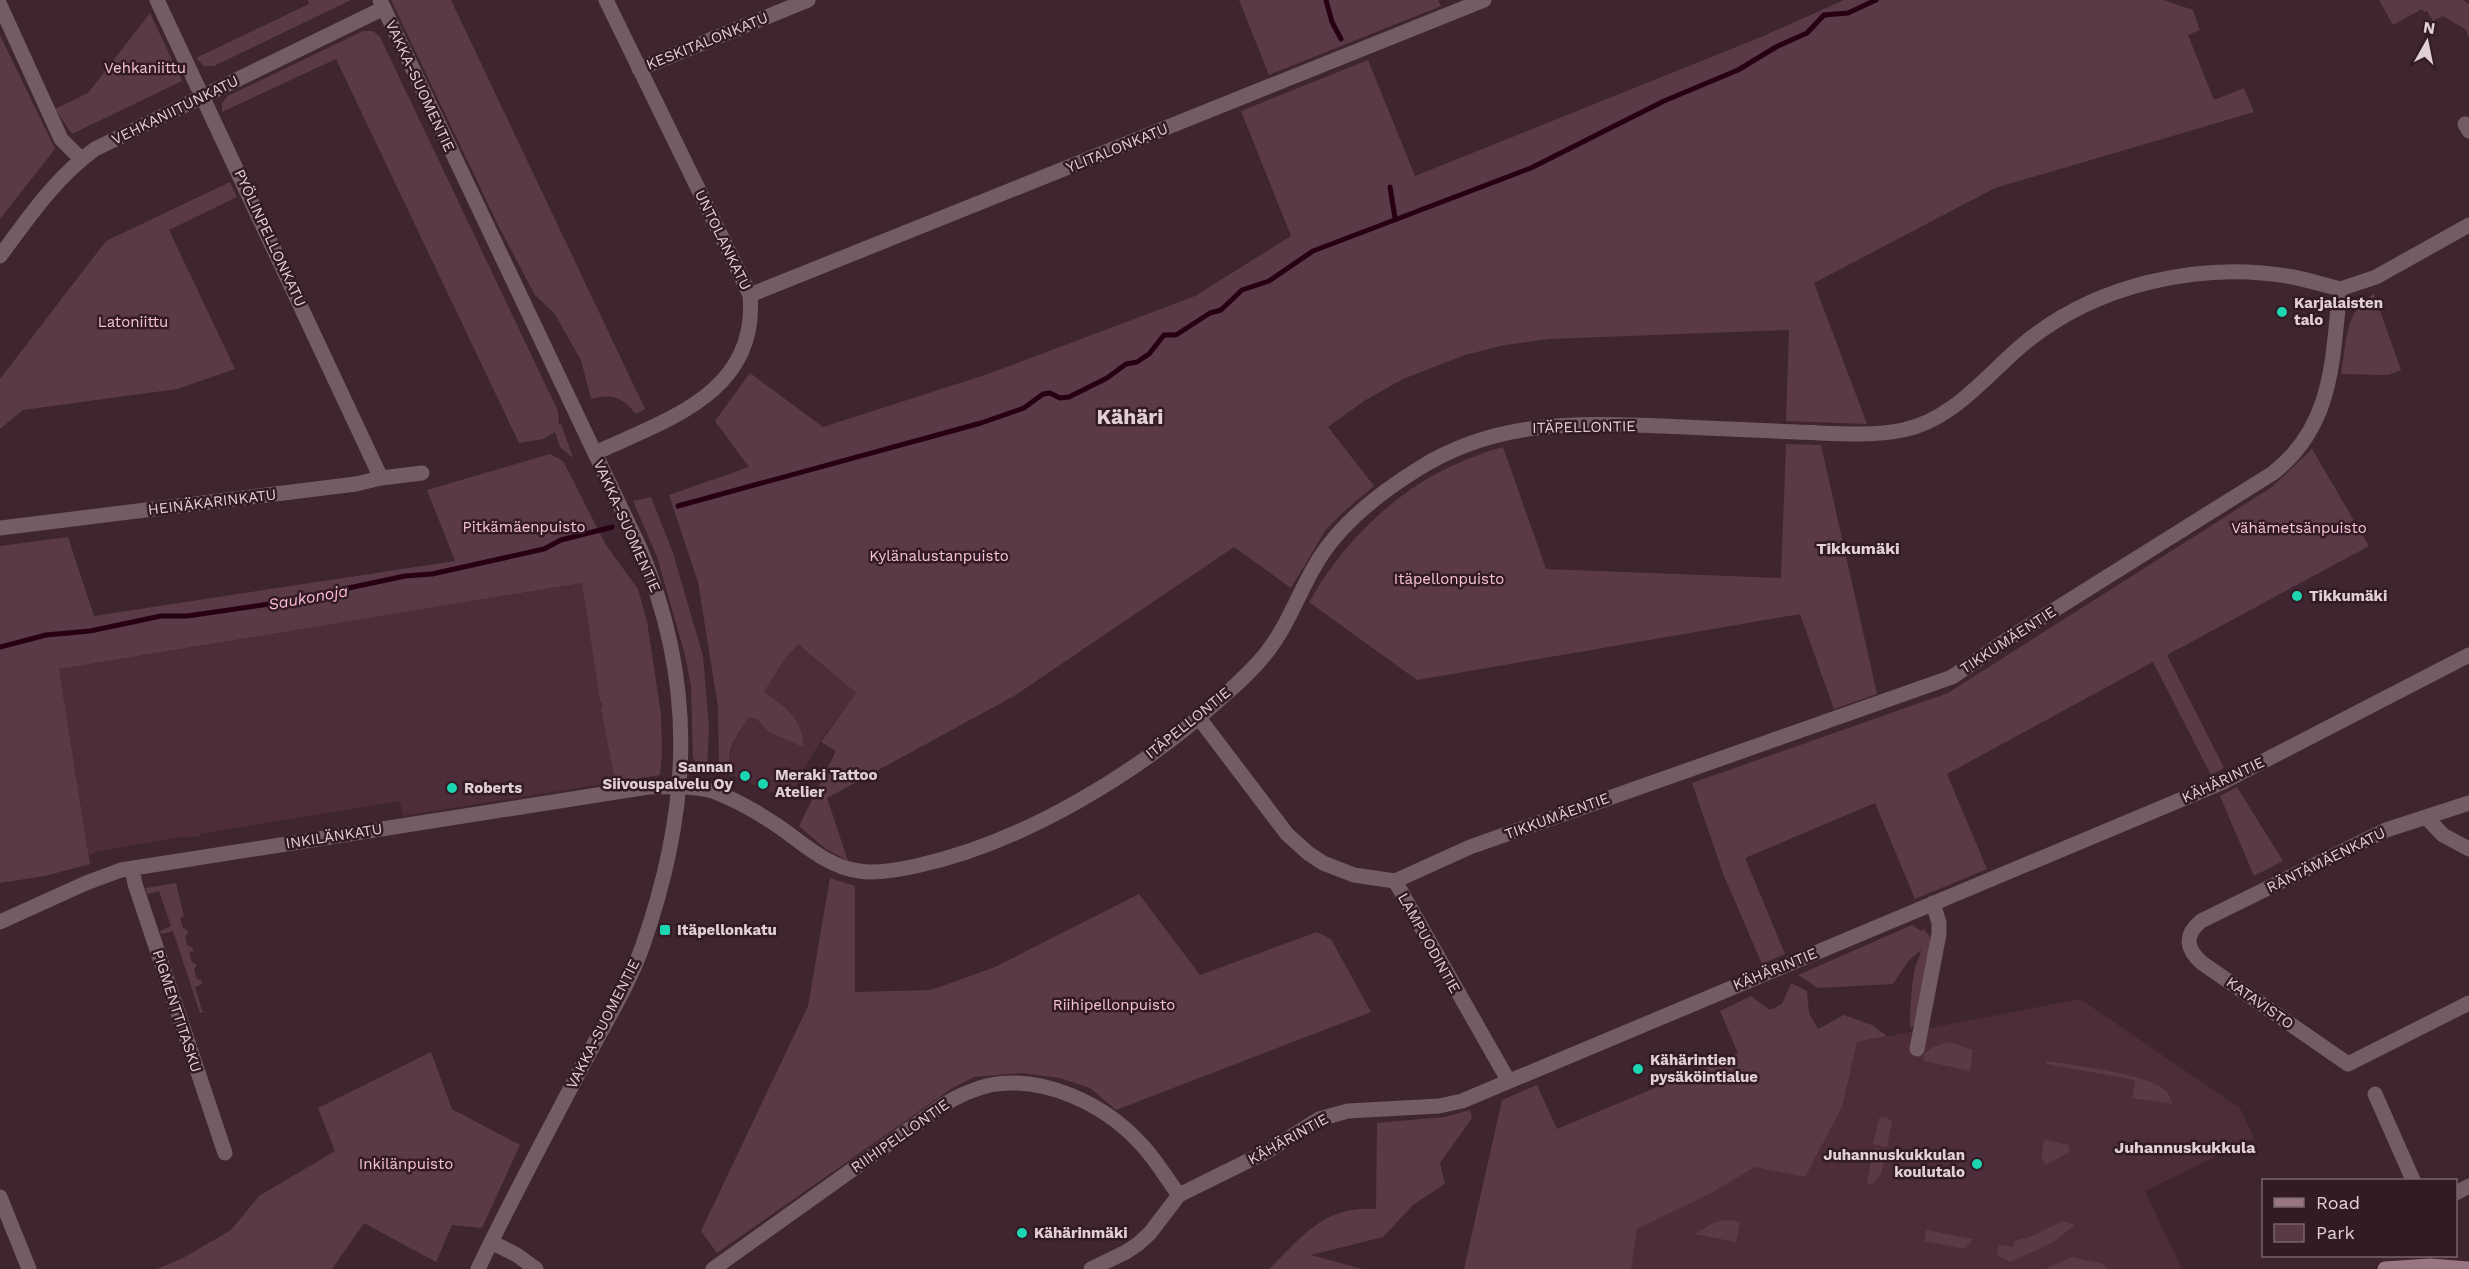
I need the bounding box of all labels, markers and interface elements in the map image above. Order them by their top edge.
street label: KESKITALONKATU [643,8,771,74]
north arrow [2397,12,2457,72]
street label: VAKKA-SUOMENTIE [382,17,458,155]
text: N [2422,17,2437,38]
park label: Vehkaniittu [104,59,186,77]
street label: VEHKANIITUNKATU [109,72,241,148]
street label: YLITALONKATU [1063,119,1171,177]
street label: PYÖLINPELLONKATU [230,166,310,310]
street label: UNTOLANKATU [691,187,755,293]
place label: Karjalaisten talo [2294,294,2383,329]
marker: Karjalaisten talo [2275,305,2289,319]
park label: Latoniittu [98,313,168,331]
district label: Kähäri [1097,404,1163,429]
street label: ITÄPELLONTIE [1532,417,1636,437]
street label: VAKKA-SUOMENTIE [590,457,664,595]
street label: HEINÄKARINKATU [147,485,277,519]
park label: Pitkämäenpuisto [463,518,585,536]
park label: Vähämetsänpuisto [2231,519,2367,537]
district label: Tikkumäki [1816,539,1900,558]
park label: Kylänalustanpuisto [869,547,1009,565]
park label: Itäpellonpuisto [1394,570,1504,588]
water label: Saukonoja [267,581,350,614]
place label: Tikkumäki [2309,587,2387,605]
marker: Tikkumäki [2290,589,2304,603]
street label: TIKKUMÄENTIE [1957,602,2059,678]
street label: ITÄPELLONTIE [1142,683,1234,763]
street label: KÄHÄRINTIE [2179,753,2267,807]
place label: Sannan Siivouspalvelu Oy [603,758,734,793]
place label: Meraki Tattoo Atelier [775,766,877,801]
marker: Sannan Siivouspalvelu Oy [738,769,752,783]
marker: Meraki Tattoo Atelier [756,777,770,791]
place label: Roberts [464,779,522,797]
marker: Roberts [445,781,459,795]
street label: TIKKUMÄENTIE [1502,789,1612,843]
street label: INKILÄNKATU [284,819,384,853]
street label: RÄNTÄMÄENKATU [2264,823,2388,897]
street label: LAMPUODINTIE [1394,890,1464,996]
place label: Itäpellonkatu [677,921,777,939]
marker: Itäpellonkatu [658,923,672,937]
street label: KÄHÄRINTIE [1730,944,1820,994]
street label: PIGMENTTITASKU [149,947,205,1075]
street label: VAKKA-SUOMENTIE [562,956,644,1092]
street label: KATAVISTO [2223,973,2297,1033]
park label: Riihipellonpuisto [1053,996,1175,1014]
place label: Kähärintien pysäköintialue [1650,1051,1758,1086]
marker: Kähärintien pysäköintialue [1631,1062,1645,1076]
street label: RIIHIPELLONTIE [847,1095,953,1177]
street label: KÄHÄRINTIE [1245,1110,1331,1168]
district label: Juhannuskukkula [2114,1138,2256,1157]
place label: Juhannuskukkulan koulutalo [1823,1146,1965,1181]
park label: Inkilänpuisto [359,1155,453,1173]
marker: Juhannuskukkulan koulutalo [1970,1157,1984,1171]
legend [2262,1179,2457,1257]
text: Road [2316,1192,2360,1213]
text: Park [2316,1222,2355,1243]
place label: Kähärinmäki [1034,1224,1128,1242]
marker: Kähärinmäki [1015,1226,1029,1240]

